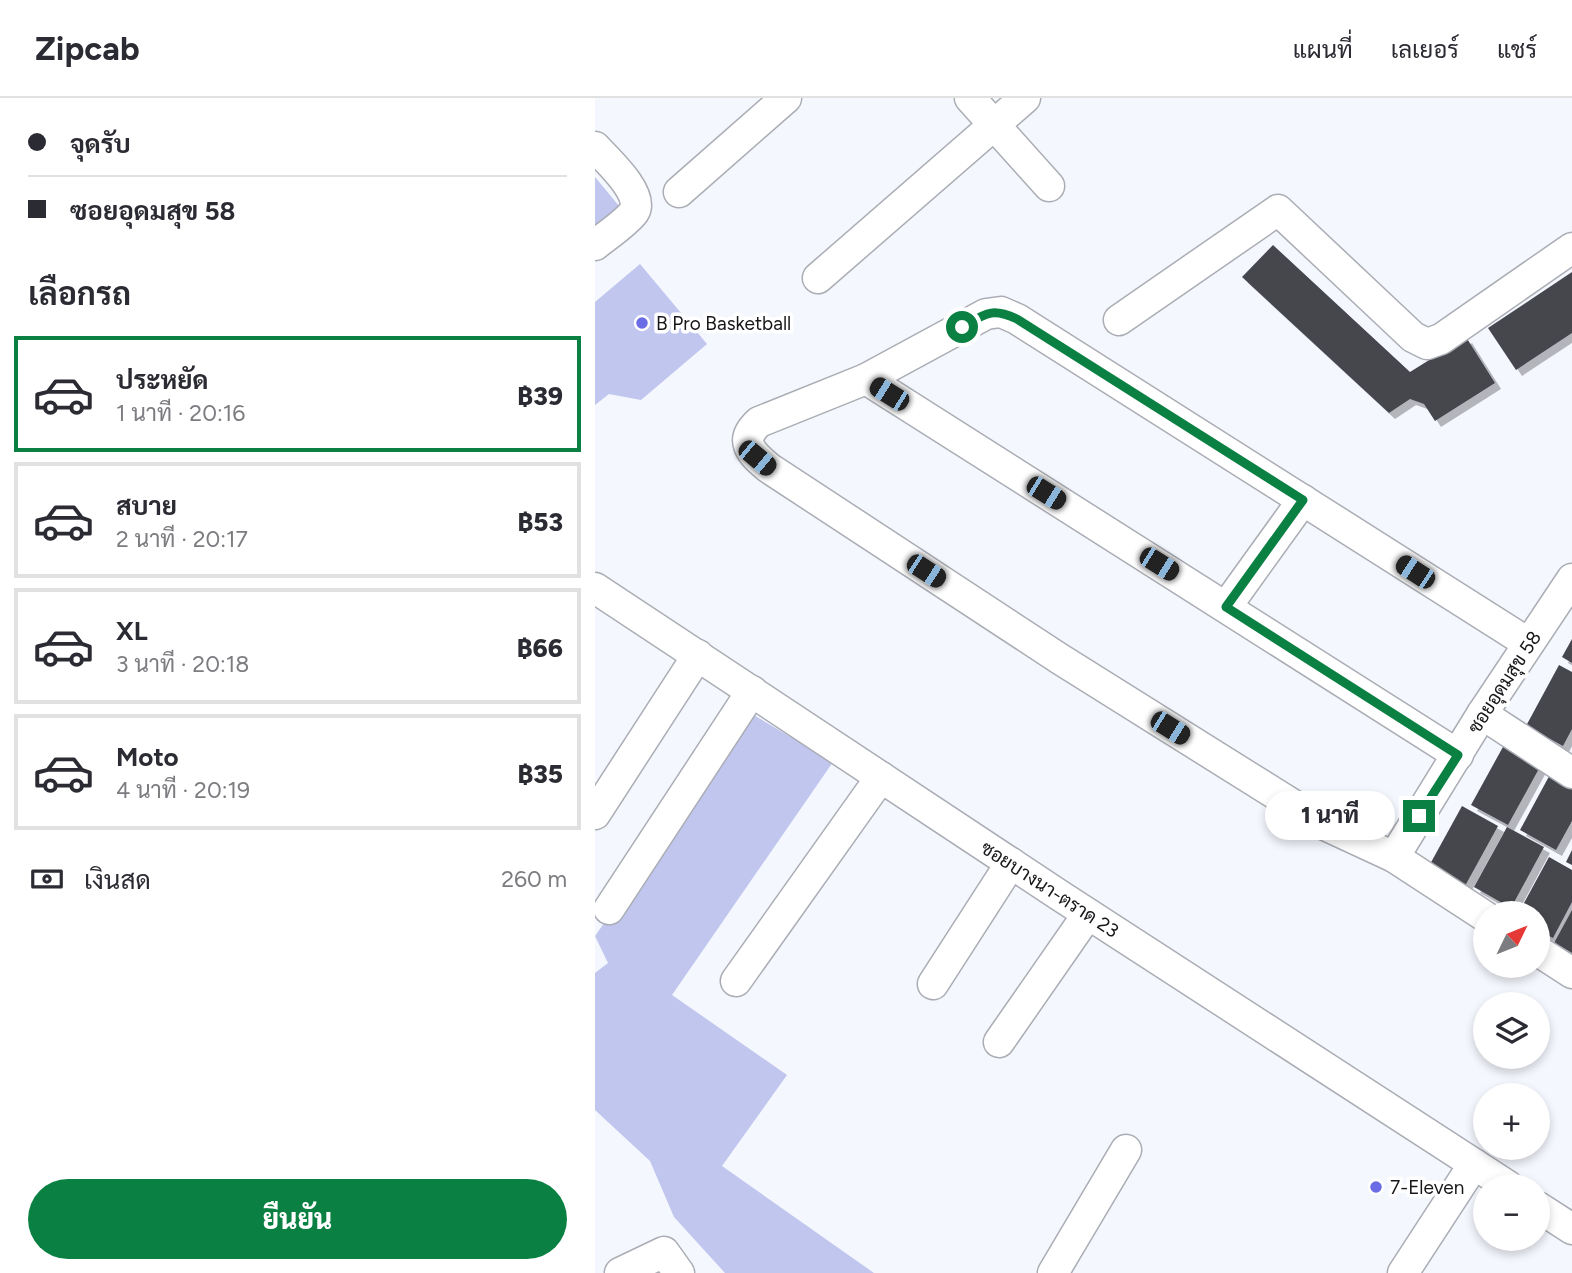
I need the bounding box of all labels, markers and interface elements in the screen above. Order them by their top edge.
text: Zipcab [35,29,140,68]
text: แผนที่ [1293,35,1353,64]
text: เลเยอร์ [1391,35,1459,64]
text: แชร์ [1497,35,1537,64]
text: จุดรับ [70,128,131,160]
text: ซอยอุดมสุข 58 [70,195,235,227]
text: เลือกรถ [28,275,131,313]
route start [946,311,978,343]
place label: B Pro Basketball [656,312,791,335]
marker: B Pro Basketball [634,315,650,331]
icon: car [32,363,95,426]
text: ประหยัด [116,364,209,396]
car [866,374,913,414]
text: ฿39 [517,380,563,412]
text: 1 นาที · 20:16 [116,399,245,427]
car [735,436,780,480]
car [1023,473,1070,513]
icon: car [32,489,95,552]
text: สบาย [116,490,177,522]
text: ฿53 [517,506,563,538]
text: 2 นาที · 20:17 [116,525,248,553]
car [1136,544,1183,584]
car [903,551,950,591]
car [1392,552,1439,592]
icon: car [32,615,95,678]
text: XL [116,615,148,647]
street label: ซอยอุดมสุข 58 [1463,627,1547,738]
text: ฿66 [517,632,563,664]
text: 3 นาที · 20:18 [116,650,249,678]
car [1147,708,1194,748]
icon: car [32,741,95,804]
text: Moto [116,741,179,773]
text: ฿35 [517,758,563,790]
text: 4 นาที · 20:19 [116,776,250,804]
callout: 1 นาที [1265,792,1395,840]
route end [1403,800,1435,832]
text: 1 นาที [1301,801,1359,829]
street label: ซอยบางนา-ตราด 23 [976,836,1123,943]
icon: cash [28,860,66,898]
text: เงินสด [84,864,151,896]
text: 260 m [501,865,567,893]
north arrow [1473,901,1551,978]
map controls [1473,901,1550,1251]
button: layers [1473,992,1550,1069]
button: + [1473,1083,1550,1160]
button: − [1473,1174,1550,1251]
place label: 7-Eleven [1390,1176,1464,1199]
button: ยืนยัน [28,1179,567,1259]
marker: 7-Eleven [1368,1179,1384,1195]

